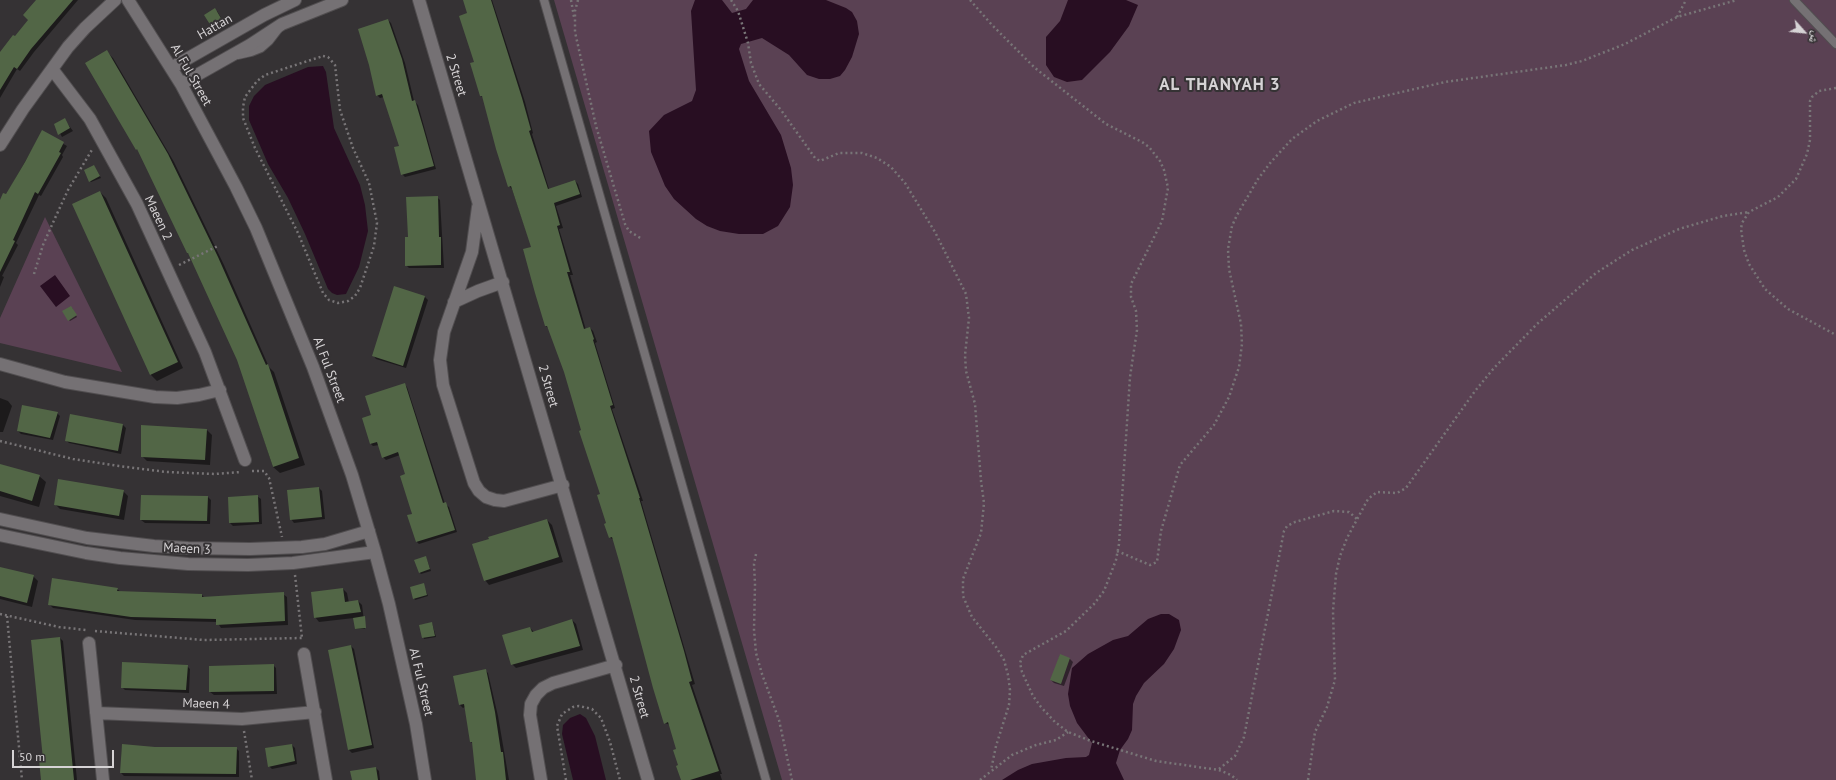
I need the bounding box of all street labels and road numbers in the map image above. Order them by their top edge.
street label: Hattan [195,11,235,43]
street label: Al Ful Street [167,41,215,109]
street label: 2 Street [442,52,470,98]
street label: Maeen 2 [141,193,175,243]
street label: Al Ful Street [309,335,349,405]
street label: 2 Street [534,363,562,409]
street label: Maeen 3 [163,540,211,558]
street label: Al Ful Street [406,647,436,717]
street label: 2 Street [625,674,653,720]
street label: Maeen 4 [182,695,230,713]

